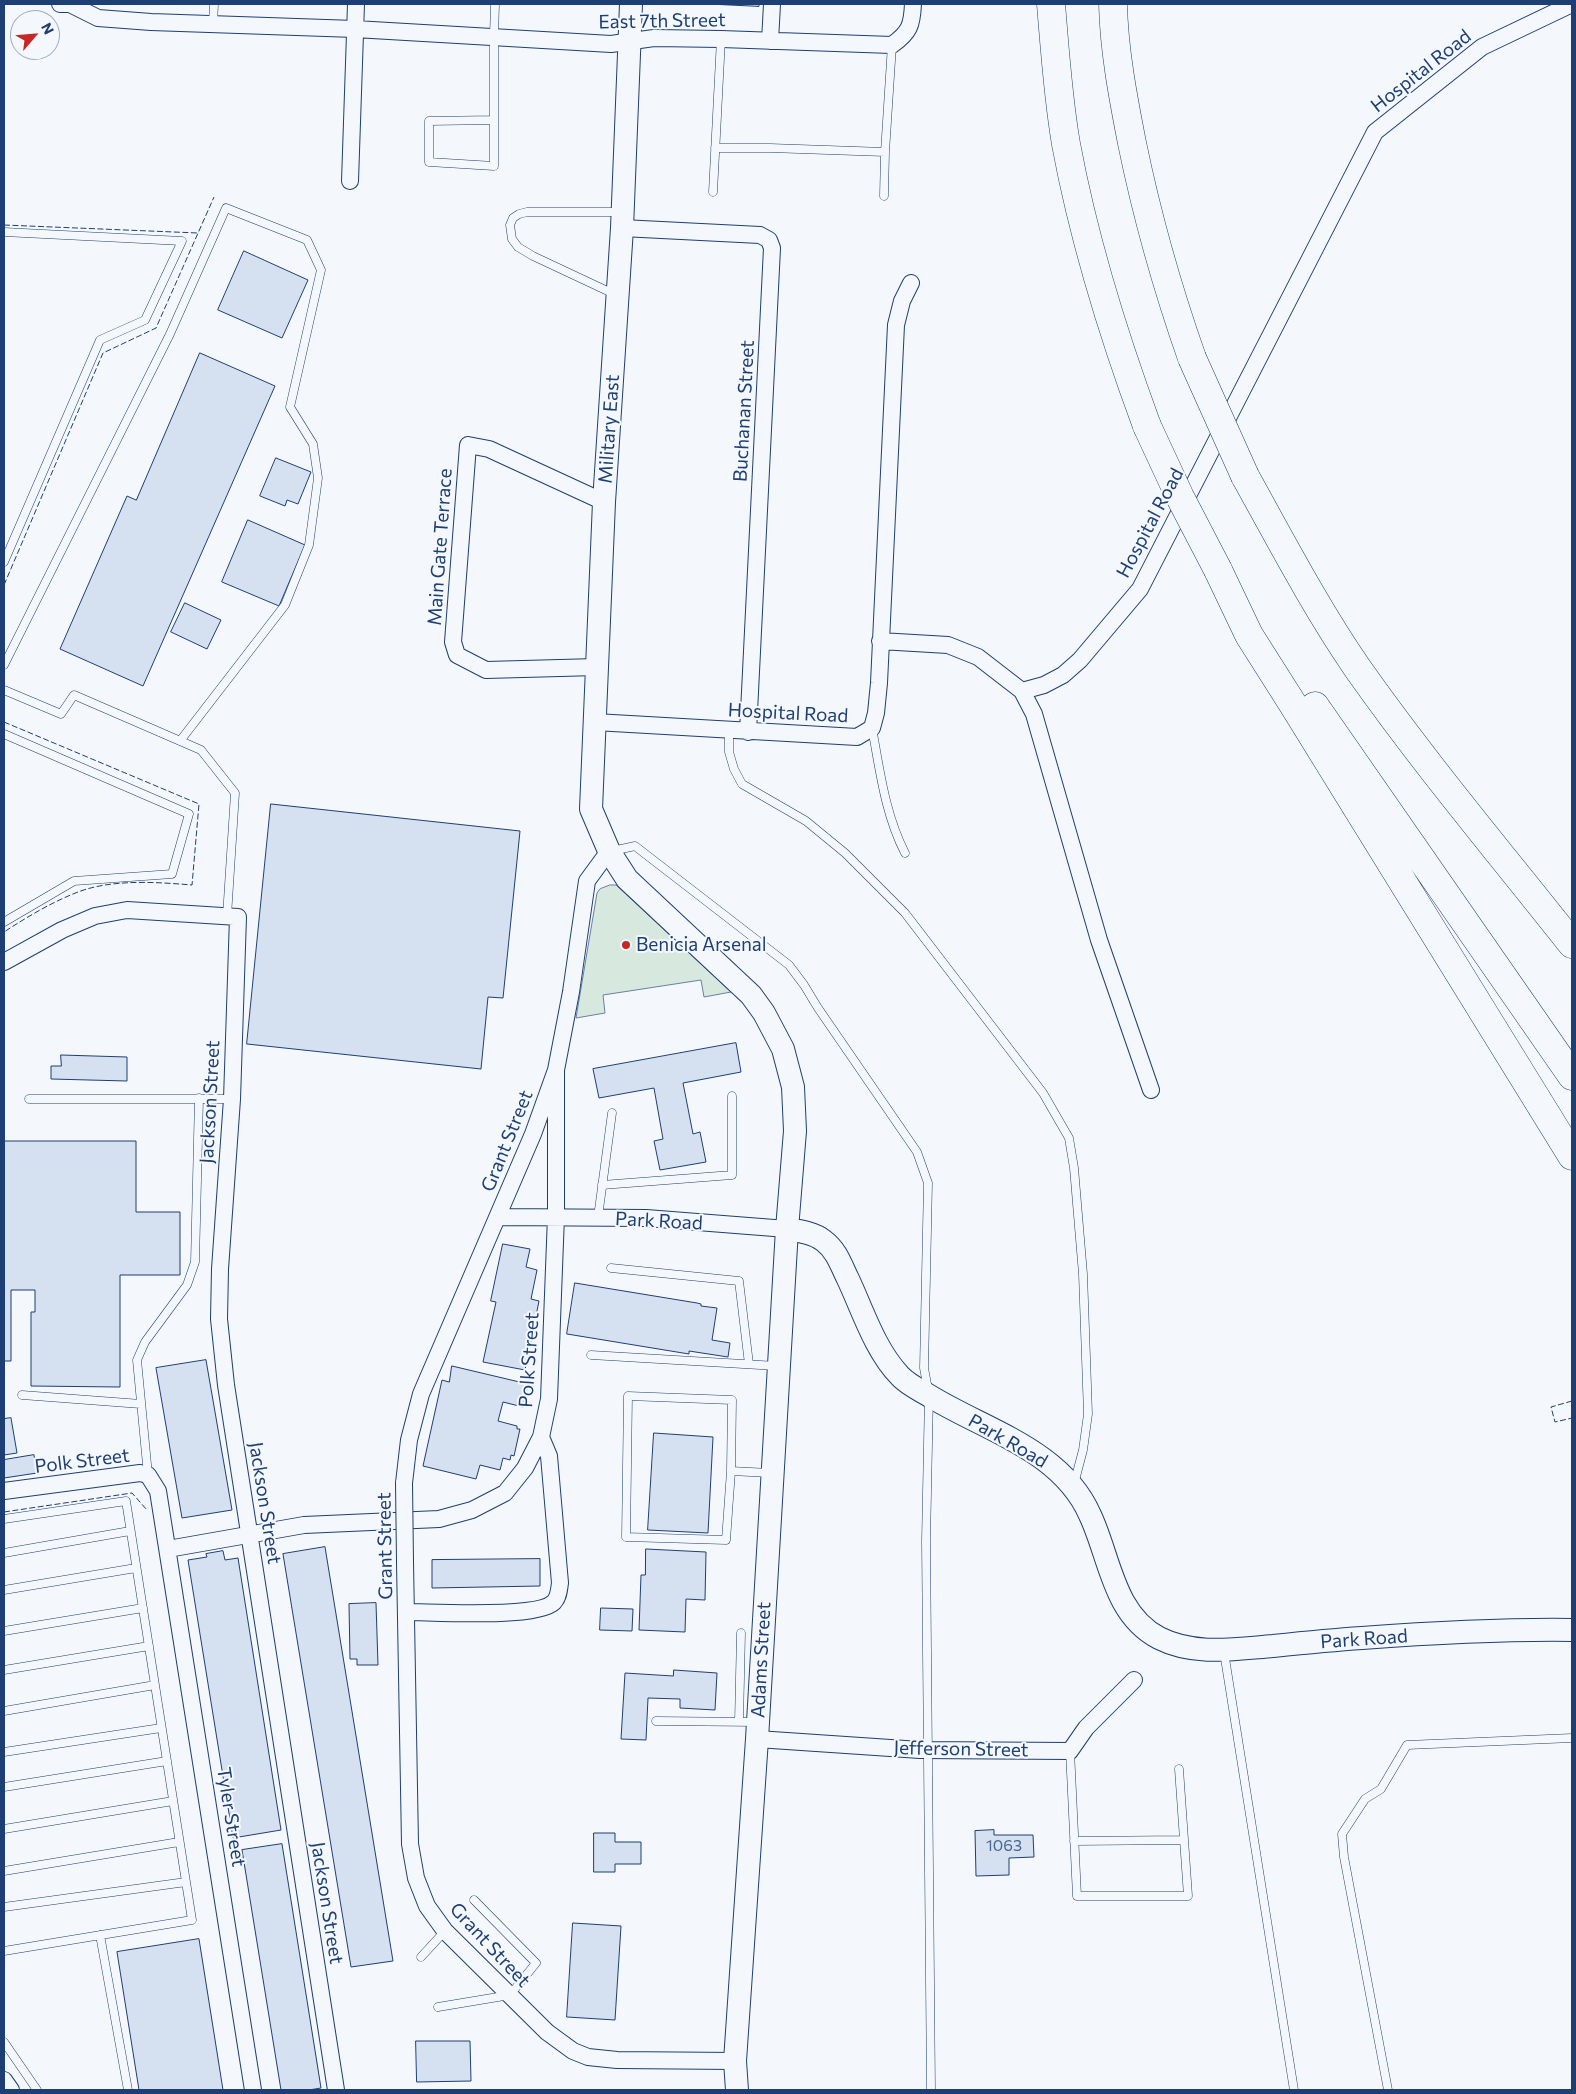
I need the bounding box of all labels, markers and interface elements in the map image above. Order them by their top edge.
street label: East 7th Street [598,8,726,34]
north arrow [10,10,60,60]
text: N [38,20,58,37]
street label: Hospital Road [1366,25,1476,117]
street label: Buchanan Street [729,339,759,483]
street label: Military East [594,374,624,484]
street label: Hospital Road [1112,464,1188,582]
street label: Main Gate Terrace [423,468,457,626]
street label: Hospital Road [727,698,849,728]
place label: Benicia Arsenal [636,934,767,956]
marker: Benicia Arsenal [620,939,632,951]
street label: Jackson Street [195,1040,225,1164]
street label: Grant Street [476,1087,538,1195]
street label: Park Road [615,1207,703,1235]
street label: Polk Street [514,1312,544,1408]
street label: Park Road [964,1409,1052,1473]
street label: Jackson Street [244,1440,286,1566]
street label: Polk Street [33,1444,131,1478]
street label: Grant Street [373,1492,397,1600]
street label: Adams Street [747,1601,775,1719]
street label: Park Road [1319,1625,1409,1653]
street label: Jefferson Street [893,1736,1029,1762]
street label: Tyler Street [212,1766,250,1868]
house number: 1063 [986,1836,1022,1856]
street label: Jackson Street [306,1840,348,1966]
street label: Grant Street [445,1898,535,1992]

